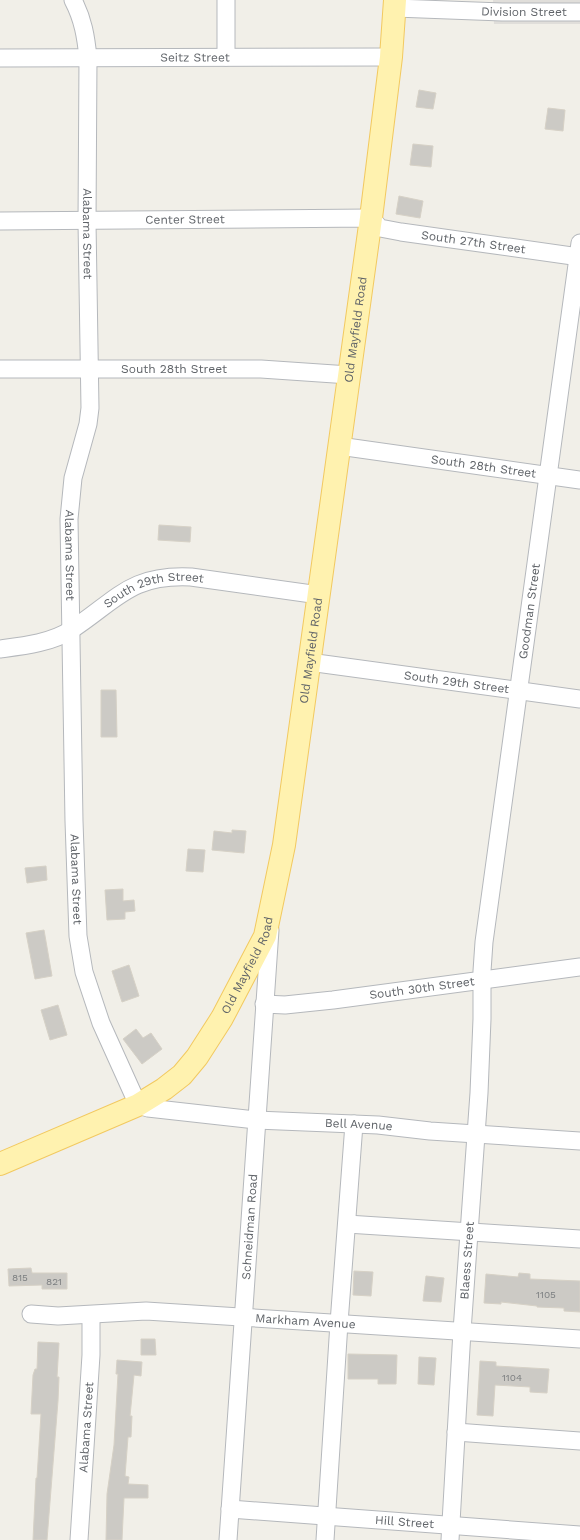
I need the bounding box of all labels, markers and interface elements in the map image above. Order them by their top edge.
street label: Division Street [481,4,567,19]
street label: Seitz Street [160,50,230,65]
street label: Alabama Street [80,188,95,279]
street label: Center Street [145,212,225,227]
street label: South 27th Street [420,228,526,256]
street label: Old Mayfield Road [341,276,370,383]
street label: South 28th Street [121,362,227,376]
street label: South 28th Street [430,452,537,481]
street label: Alabama Street [62,509,77,601]
street label: Goodman Street [516,562,543,660]
street label: South 29th Street [101,570,205,611]
street label: Old Mayfield Road [297,597,325,704]
street label: South 29th Street [403,668,510,696]
street label: Alabama Street [67,834,85,925]
street label: Old Mayfield Road [218,915,276,1016]
street label: South 30th Street [368,974,475,1002]
street label: Bell Avenue [325,1116,393,1134]
street label: Schneidman Road [239,1173,260,1280]
street label: Blaess Street [457,1221,477,1300]
house number: 815 [12,1272,28,1283]
house number: 821 [46,1276,62,1287]
house number: 1105 [536,1289,556,1300]
street label: Markham Avenue [255,1311,356,1332]
house number: 1104 [502,1372,522,1383]
street label: Alabama Street [76,1381,96,1473]
street label: Hill Street [374,1513,435,1531]

